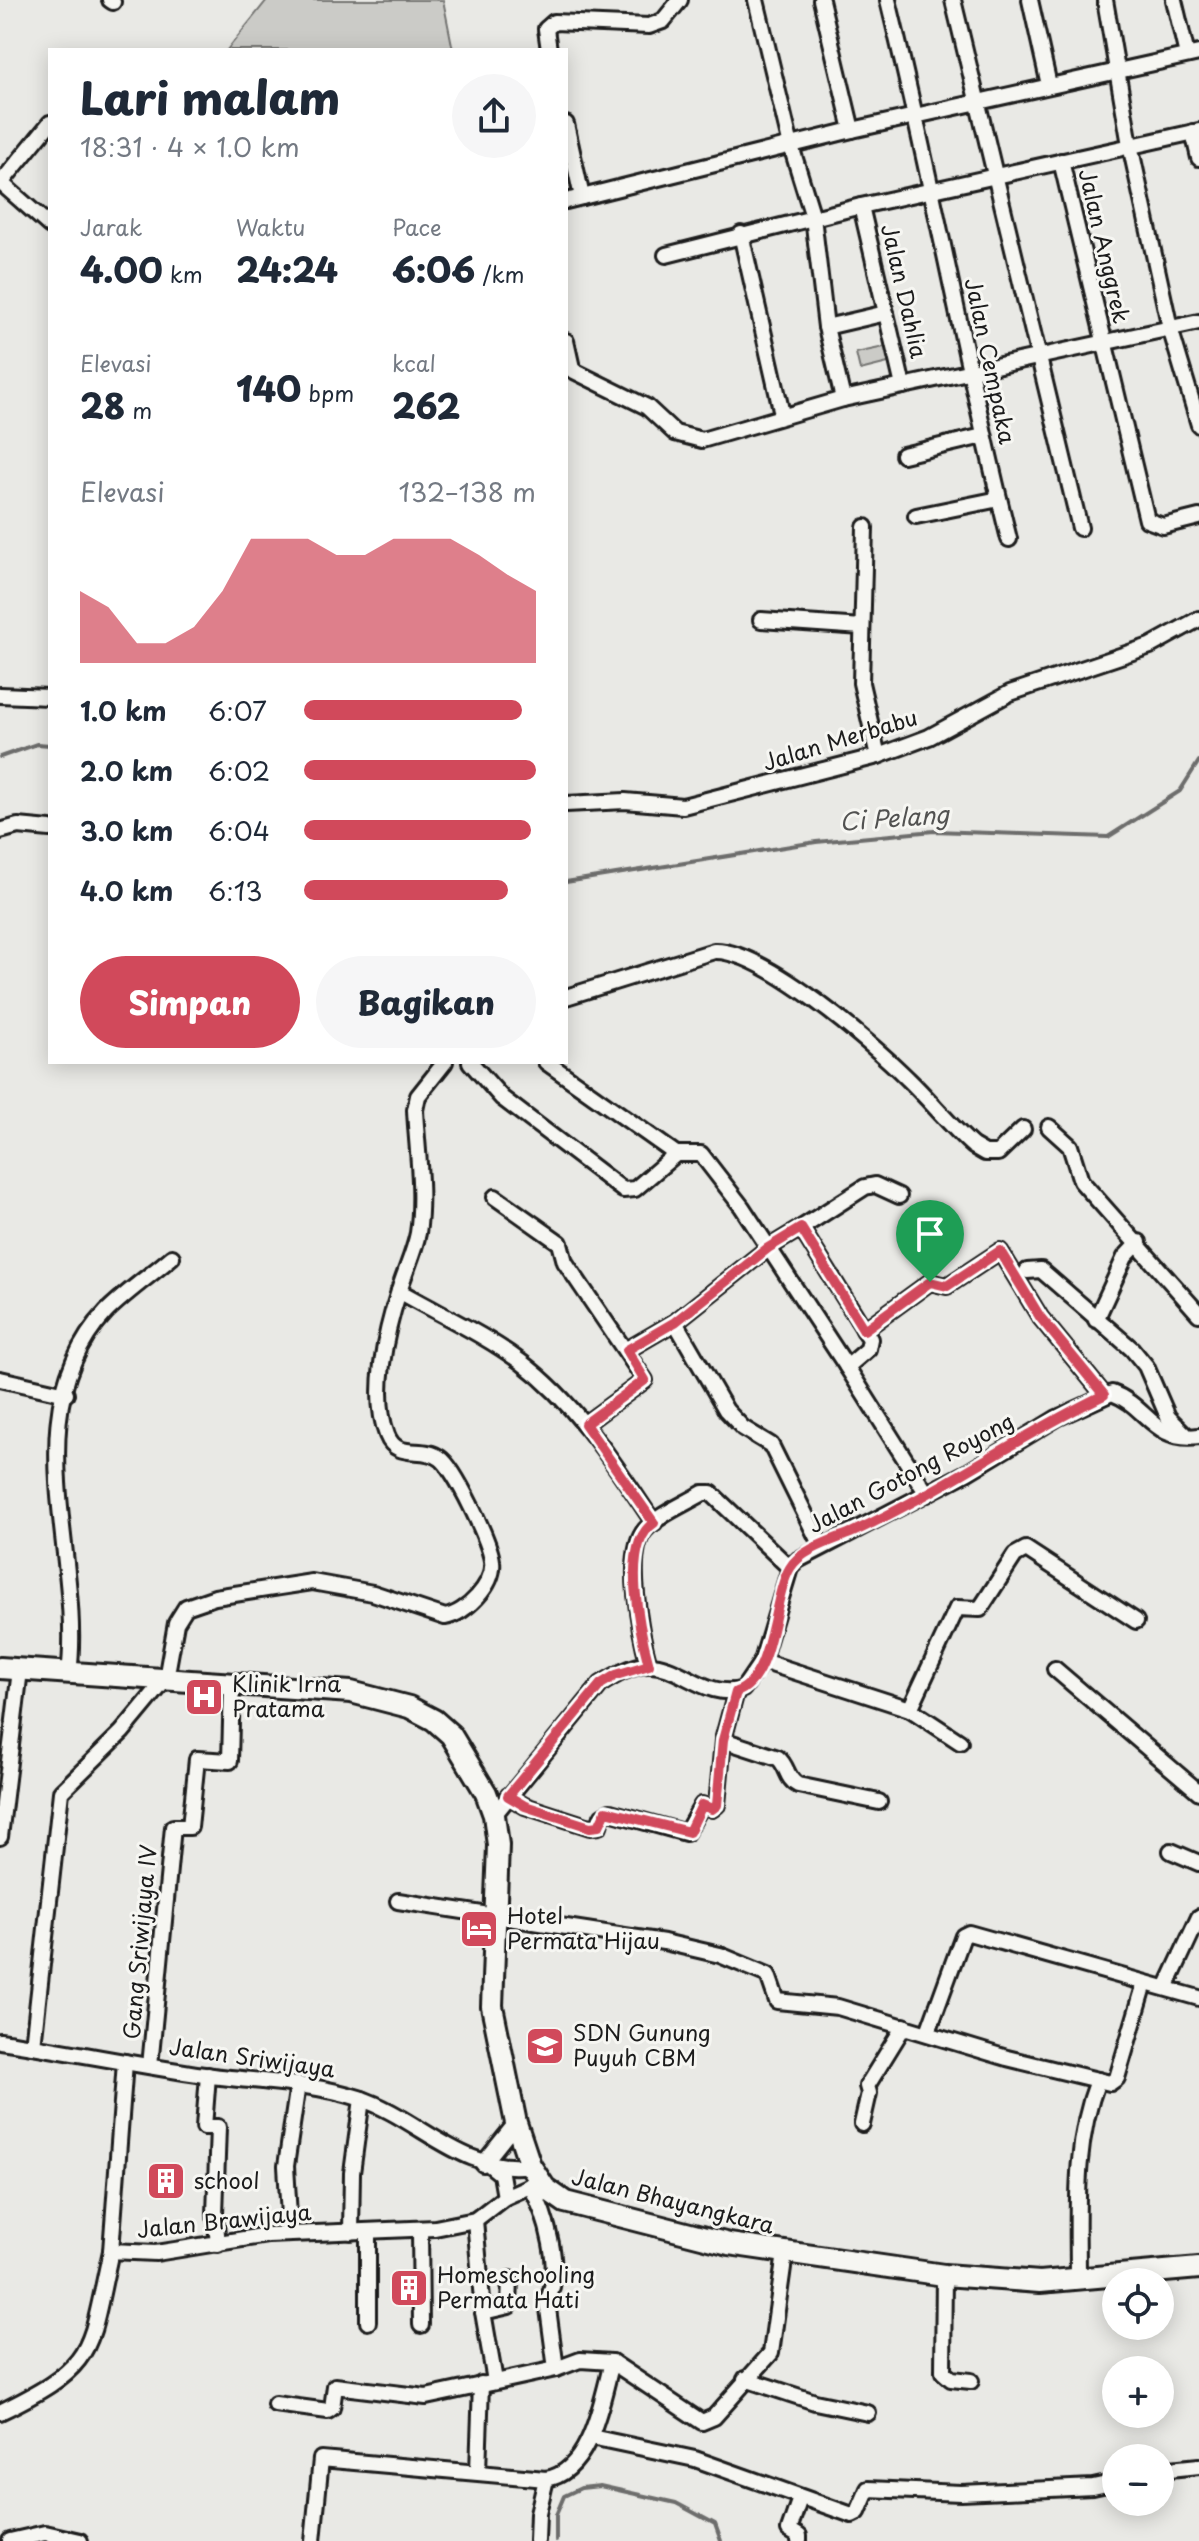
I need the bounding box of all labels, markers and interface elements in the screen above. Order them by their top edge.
text: Lari malam [80,64,340,130]
button: share [452,74,536,158]
text: 18:31 · 4 × 1.0 km [80,127,300,166]
street label: Jalan Anggrek [1072,165,1139,326]
text: Jarak [80,210,142,243]
text: Waktu [236,210,305,243]
text: Pace [392,210,442,243]
street label: Jalan Dahlia [874,220,937,362]
text: 4.00 [80,243,163,295]
text: 24:24 [236,243,338,295]
text: 6:06 [392,243,475,295]
text: km [163,257,203,290]
text: /km [475,257,525,290]
street label: Jalan Cempaka [958,275,1025,447]
text: Elevasi [80,346,152,379]
text: kcal [392,346,436,379]
text: 140 [236,362,301,414]
text: bpm [301,376,354,409]
text: 28 [80,379,125,431]
text: 262 [392,379,460,431]
text: m [125,393,152,426]
text: Elevasi [80,472,165,511]
text: 132–138 m [398,472,536,511]
text: 1.0 km [80,691,167,730]
text: 6:07 [208,691,267,730]
street label: Jalan Merbabu [758,699,921,778]
text: 2.0 km [80,751,173,790]
text: 6:02 [208,751,270,790]
water label: Ci Pelang [838,795,952,839]
text: 3.0 km [80,811,173,850]
text: 6:04 [208,811,270,850]
text: 4.0 km [80,871,173,910]
text: 6:13 [208,871,263,910]
button: Simpan [80,956,300,1048]
button: Bagikan [316,956,536,1048]
pin [896,1200,964,1282]
icon: arrive [908,1212,952,1256]
street label: Jalan Gotong Royong [801,1403,1019,1540]
place label: Klinik Irna Pratama [232,1666,341,1724]
hospital icon: Klinik Irna Pratama [183,1676,225,1718]
street label: Gang Sriwijaya IV [114,1843,163,2041]
place label: Hotel Permata Hijau [507,1898,660,1956]
hotel icon: Hotel Permata Hijau [458,1908,500,1950]
place label: SDN Gunung Puyuh CBM [573,2015,711,2073]
school or university icon: SDN Gunung Puyuh CBM [524,2025,566,2067]
street label: Jalan Sriwijaya [167,2029,337,2085]
street label: Jalan Bhayangkara [569,2158,778,2241]
building icon: school [145,2160,187,2202]
place label: school [194,2163,260,2196]
street label: Jalan Brawijaya [135,2194,313,2245]
place label: Homeschooling Permata Hati [437,2257,595,2315]
building icon: Homeschooling Permata Hati [388,2267,430,2309]
map controls [1102,2268,1174,2516]
button: locate [1102,2268,1174,2340]
button: + [1102,2356,1174,2428]
button: − [1102,2444,1174,2516]

